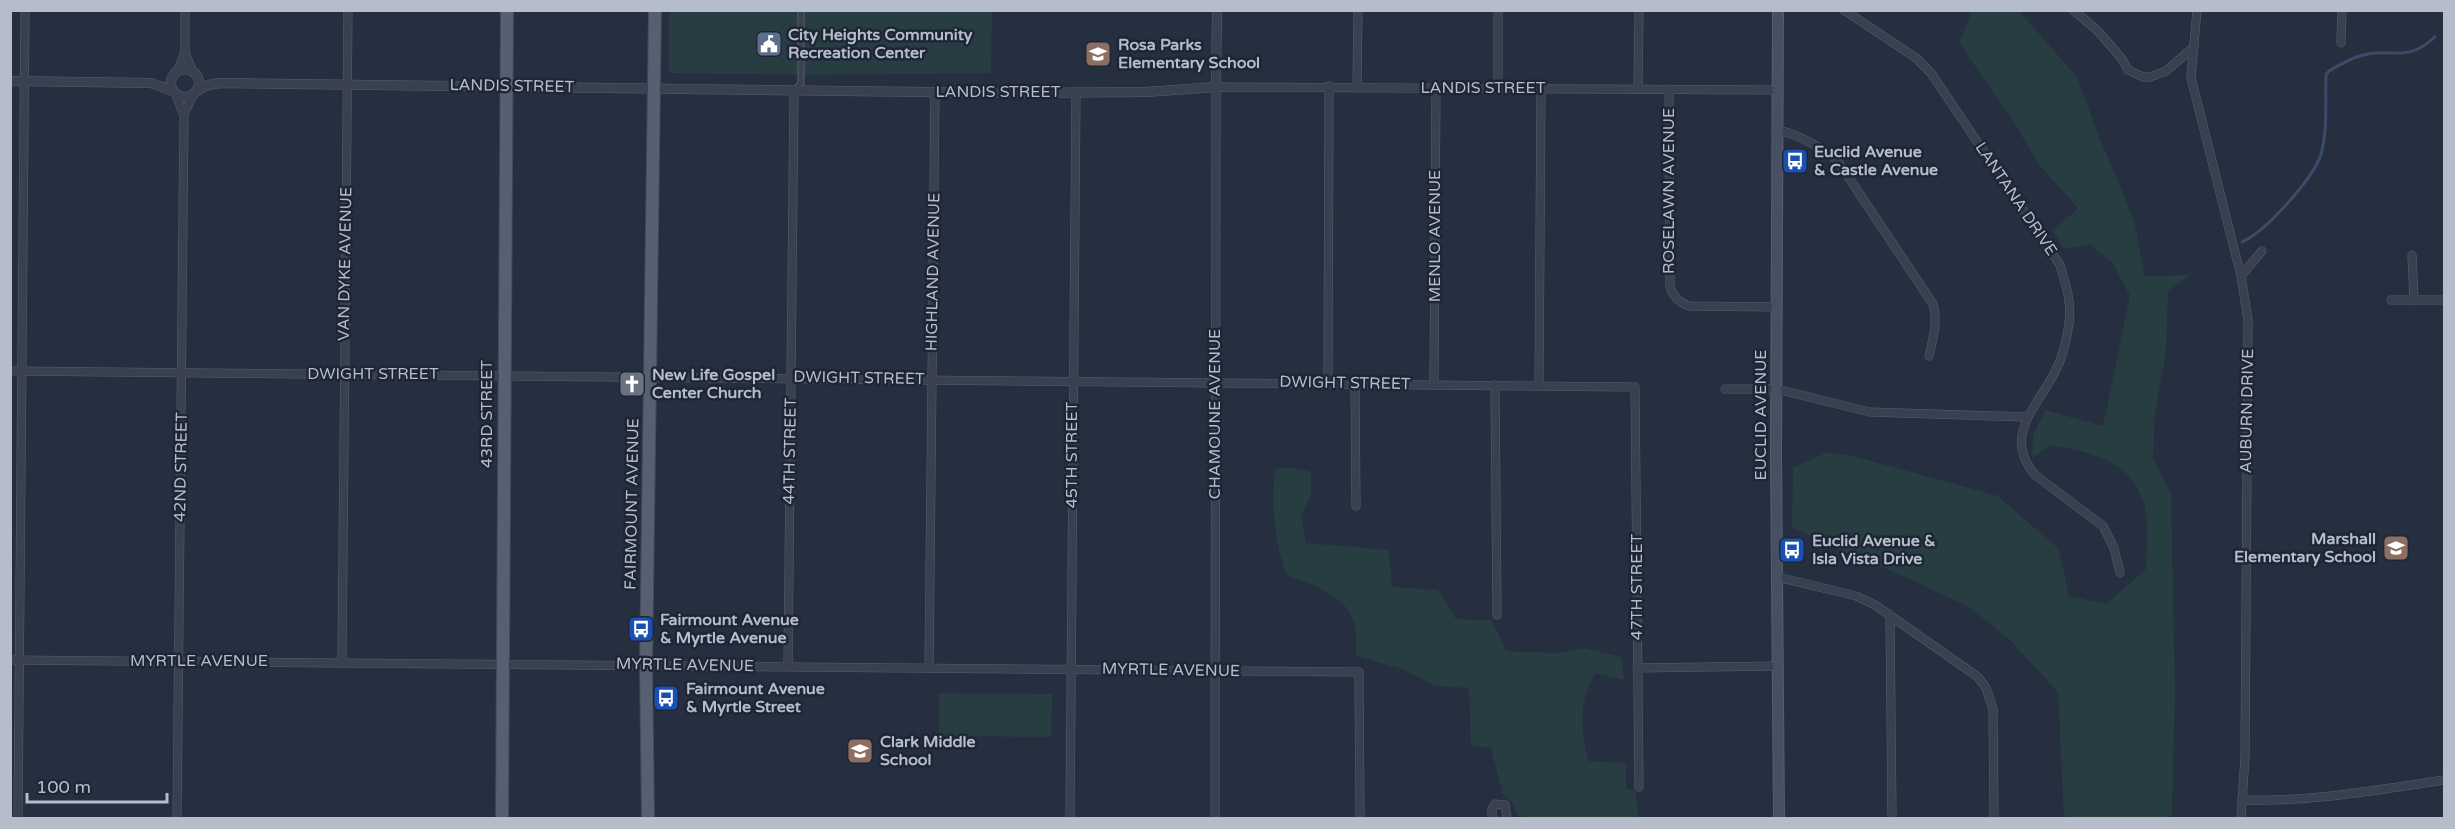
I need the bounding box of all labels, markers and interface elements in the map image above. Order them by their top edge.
place label: City Heights Community Recreation Center [788,25,973,63]
public building icon: City Heights Community Recreation Center [754,29,784,59]
place label: Rosa Parks Elementary School [1118,35,1260,73]
school or university icon: Rosa Parks Elementary School [1083,39,1113,69]
street label: LANDIS STREET [449,75,575,97]
street label: LANDIS STREET [1421,78,1546,98]
street label: LANDIS STREET [936,82,1061,102]
street label: ROSELAWN AVENUE [1659,108,1679,274]
street label: LANTANA DRIVE [1971,138,2061,260]
place label: Euclid Avenue & Castle Avenue [1814,142,1938,180]
bus stop icon: Euclid Avenue & Castle Avenue [1780,146,1810,176]
street label: MENLO AVENUE [1425,170,1445,302]
street label: VAN DYKE AVENUE [334,187,356,341]
street label: HIGHLAND AVENUE [922,193,944,351]
street label: CHAMOUNE AVENUE [1205,329,1225,499]
street label: EUCLID AVENUE [1751,349,1771,481]
street label: AUBURN DRIVE [2236,349,2258,473]
street label: 43RD STREET [477,360,497,468]
street label: DWIGHT STREET [307,364,439,384]
place label: New Life Gospel Center Church [652,365,775,403]
street label: DWIGHT STREET [793,367,925,389]
church icon: New Life Gospel Center Church [617,369,647,399]
street label: DWIGHT STREET [1279,372,1411,394]
street label: 44TH STREET [779,397,801,504]
street label: 45TH STREET [1062,401,1082,508]
street label: 42ND STREET [170,412,192,522]
street label: FAIRMOUNT AVENUE [621,418,643,590]
place label: Marshall Elementary School [2234,529,2376,567]
place label: Euclid Avenue & Isla Vista Drive [1812,531,1936,569]
street label: 47TH STREET [1627,533,1647,640]
school or university icon: Marshall Elementary School [2381,533,2411,563]
bus stop icon: Euclid Avenue & Isla Vista Drive [1777,535,1807,565]
place label: Fairmount Avenue & Myrtle Avenue [660,610,799,648]
bus stop icon: Fairmount Avenue & Myrtle Avenue [626,614,656,644]
street label: MYRTLE AVENUE [130,651,268,671]
street label: MYRTLE AVENUE [616,654,754,676]
street label: MYRTLE AVENUE [1102,659,1240,681]
place label: Fairmount Avenue & Myrtle Street [686,679,825,717]
bus stop icon: Fairmount Avenue & Myrtle Street [651,683,681,713]
place label: Clark Middle School [880,732,976,770]
school or university icon: Clark Middle School [845,736,875,766]
scale bar [27,766,166,804]
text: 100 m [36,776,91,798]

